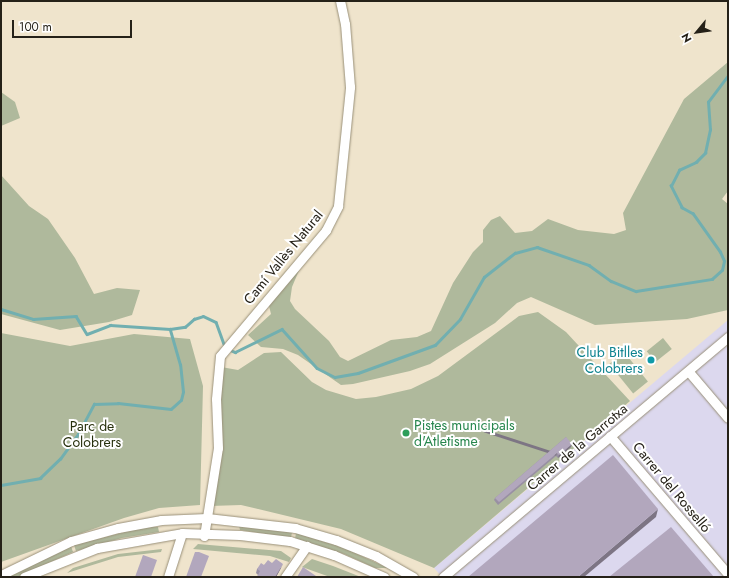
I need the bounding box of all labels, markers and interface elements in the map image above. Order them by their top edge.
scale bar [14,12,134,38]
north arrow [677,12,717,52]
text: 100 m [19,18,52,36]
text: N [677,30,696,46]
street label: Camí Vallès Natural [240,207,326,307]
place label: Club Bitlles Colobrers [577,344,643,376]
marker: Club Bitlles Colobrers [646,355,656,365]
street label: Carrer de la Garrotxa [523,400,631,494]
place label: Pistes municipals d'Atletisme [414,417,515,450]
park label: Parc de Colobrers [63,418,121,450]
marker: Pistes municipals d'Atletisme [401,428,411,438]
street label: Carrer del Rosselló [629,438,715,536]

